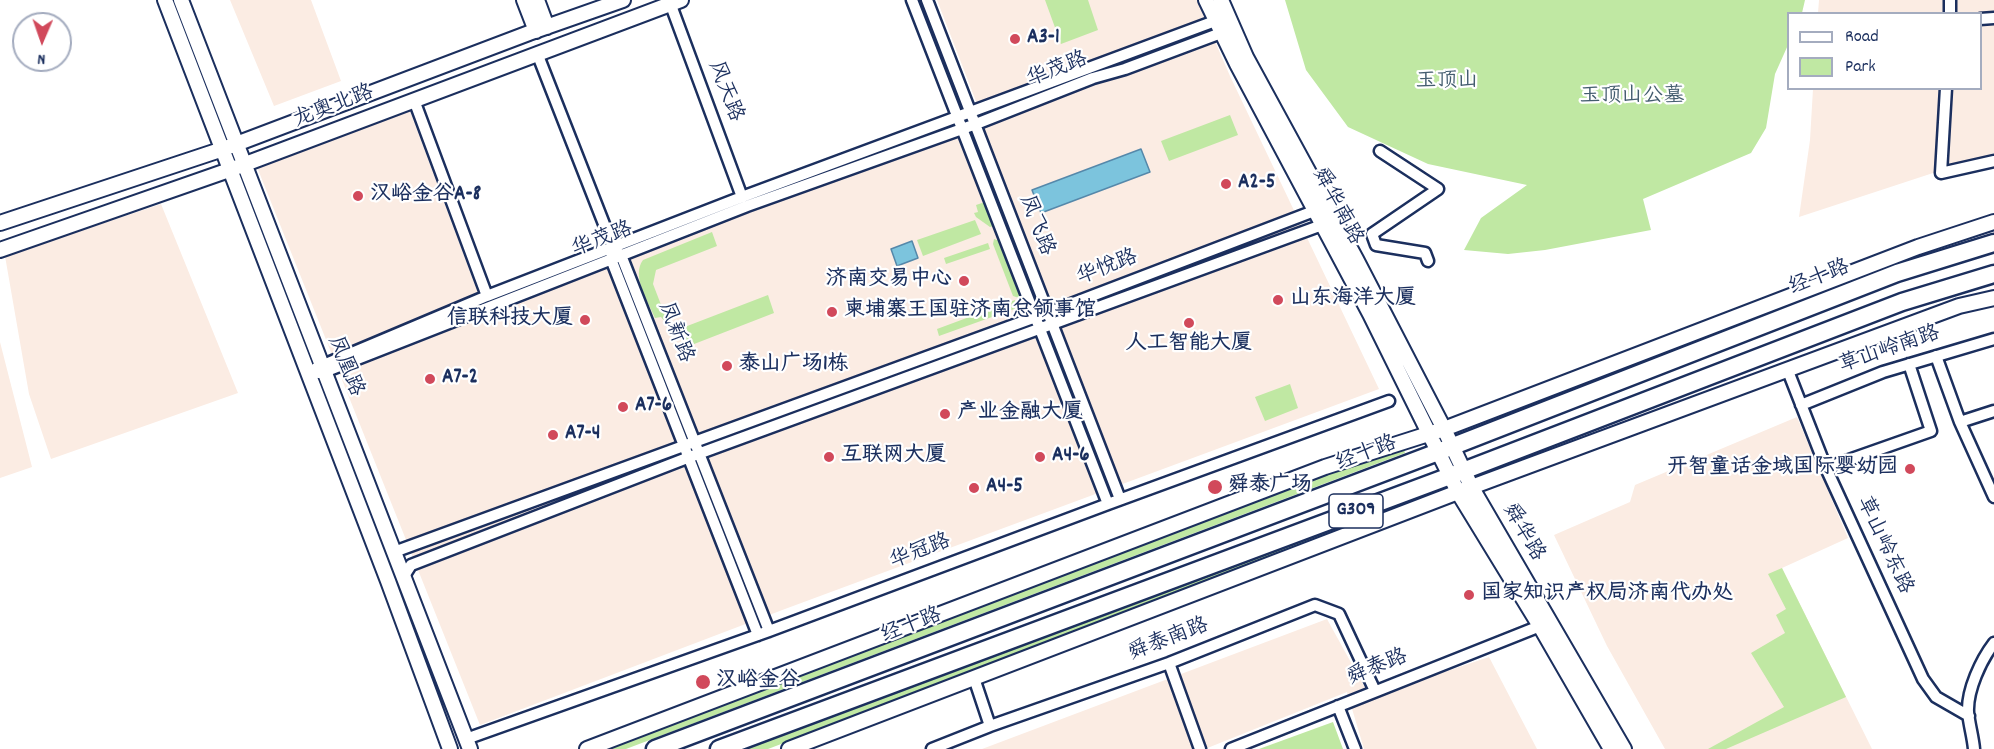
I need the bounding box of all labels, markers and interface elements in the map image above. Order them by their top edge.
north arrow [12,12,72,72]
legend [1787,12,1982,90]
text: Road [1845,25,1879,50]
place label: A3-1 [1027,26,1060,52]
marker: A3-1 [1008,32,1022,46]
text: N [37,47,46,70]
street label: 华茂路 [1024,48,1092,94]
text: Park [1845,55,1876,80]
street label: 风天路 [701,58,747,126]
park label: 玉顶山 [1416,70,1478,96]
street label: 龙奥北路 [290,81,378,135]
park label: 玉顶山公墓 [1580,85,1684,111]
street label: 舜华南路 [1305,164,1367,250]
place label: A2-5 [1238,171,1276,197]
marker: A2-5 [1219,177,1233,191]
place label: 汉峪金谷A-8 [370,183,481,209]
marker: 汉峪金谷A-8 [351,189,365,203]
street label: 凤飞路 [1012,192,1058,260]
street label: 华茂路 [569,218,637,264]
street label: 华悦路 [1074,246,1142,292]
street label: 经十路 [1786,256,1854,302]
place label: 济南交易中心 [826,268,952,294]
marker: 济南交易中心 [957,274,971,288]
place label: 山东海洋大厦 [1290,287,1416,313]
marker: 山东海洋大厦 [1271,293,1285,307]
street label: 凤新路 [651,299,697,367]
place label: 柬埔寨王国驻济南总领事馆 [844,299,1096,325]
marker: 柬埔寨王国驻济南总领事馆 [825,305,839,319]
place label: 信联科技大厦 [447,307,573,333]
marker: 信联科技大厦 [578,313,592,327]
marker: 人工智能大厦 [1182,316,1196,330]
street label: 草山岭南路 [1836,322,1944,380]
place label: 人工智能大厦 [1126,332,1252,358]
street label: 凤凰路 [321,333,367,401]
place label: 泰山广场1栋 [739,353,849,379]
marker: 泰山广场1栋 [720,359,734,373]
place label: A7-2 [442,366,478,392]
marker: A7-2 [423,372,437,386]
place label: A7-6 [635,394,672,420]
marker: A7-6 [616,400,630,414]
place label: 产业金融大厦 [957,401,1083,427]
marker: 产业金融大厦 [938,407,952,421]
place label: A7-4 [565,422,600,448]
marker: A7-4 [546,428,560,442]
street label: 经十路 [1333,432,1401,478]
place label: 互联网大厦 [841,444,946,470]
place label: A4-6 [1052,444,1090,470]
marker: 互联网大厦 [822,450,836,464]
marker: A4-6 [1033,450,1047,464]
place label: 开智童话金域国际婴幼园 [1667,456,1898,482]
marker: 开智童话金域国际婴幼园 [1903,462,1917,476]
place label: 舜泰广场 [1228,474,1312,500]
place label: A4-5 [986,475,1023,501]
marker: 舜泰广场 [1206,478,1224,496]
marker: A4-5 [967,481,981,495]
street label: 草山岭东路 [1849,493,1917,599]
road number: G309 [1329,494,1383,528]
street label: 舜华路 [1495,499,1549,567]
street label: 华冠路 [887,530,955,576]
place label: 国家知识产权局济南代办处 [1481,582,1733,608]
marker: 国家知识产权局济南代办处 [1462,588,1476,602]
street label: 经十路 [878,604,946,650]
street label: 舜泰南路 [1125,614,1213,668]
street label: 舜泰路 [1344,646,1412,692]
place label: 汉峪金谷 [716,669,800,695]
marker: 汉峪金谷 [694,673,712,691]

